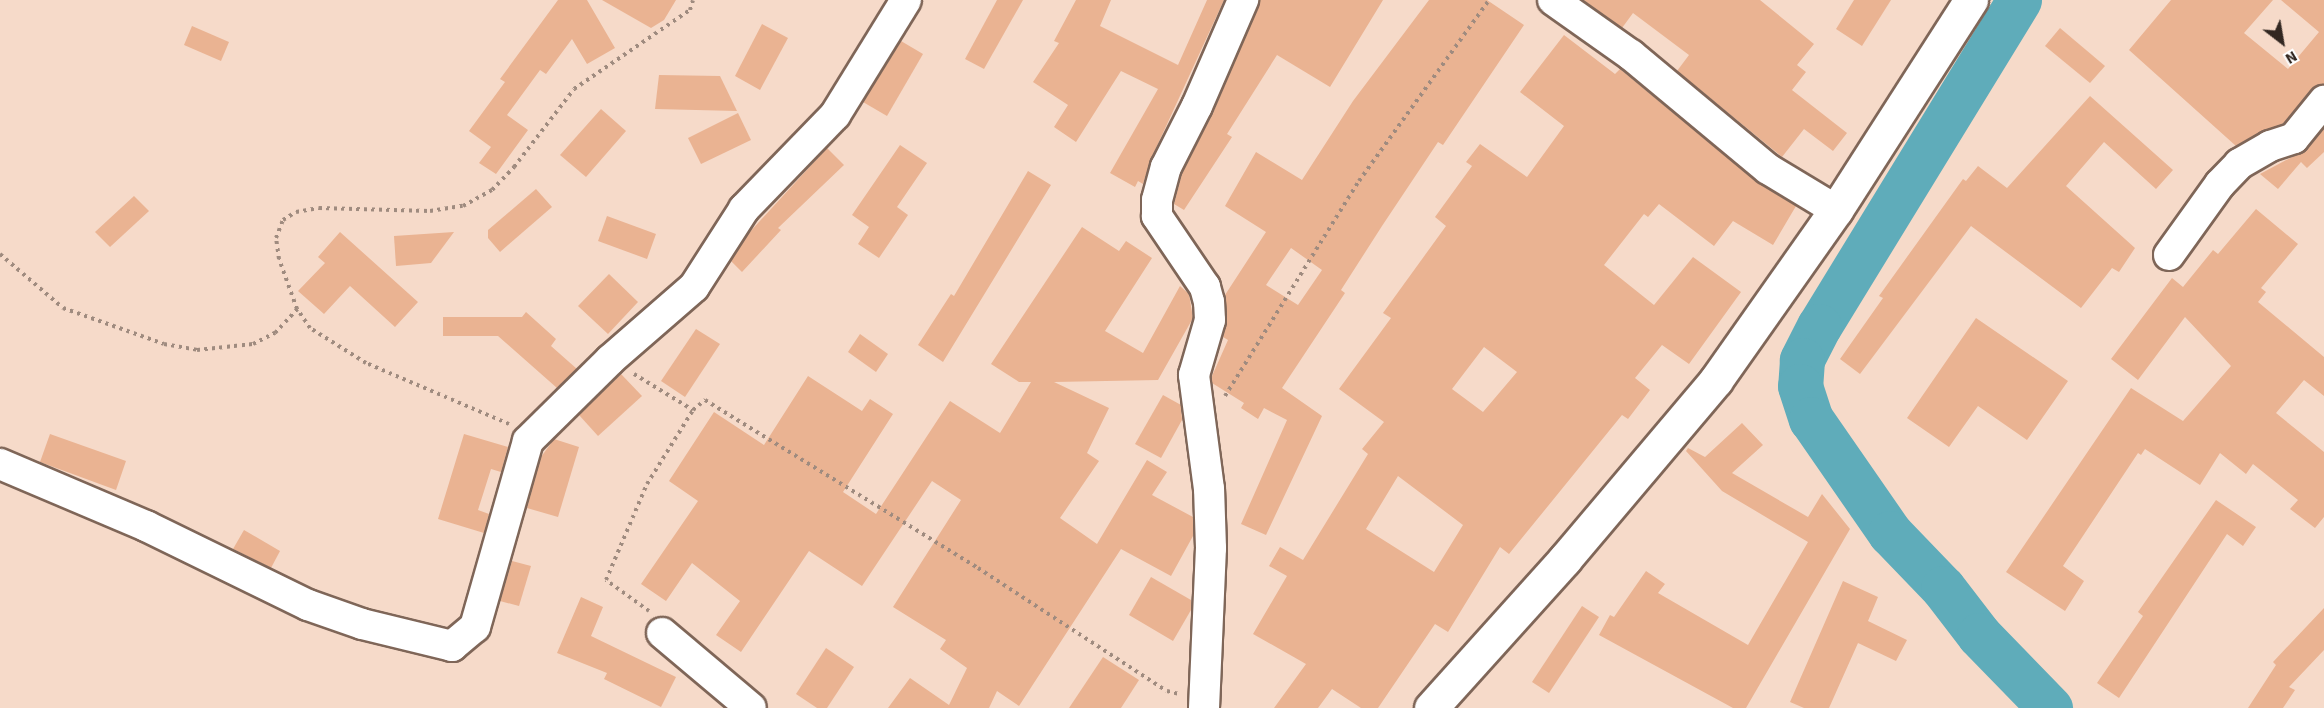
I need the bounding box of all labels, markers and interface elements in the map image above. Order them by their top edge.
north arrow [2252,12,2312,72]
text: N [2281,45,2302,70]

